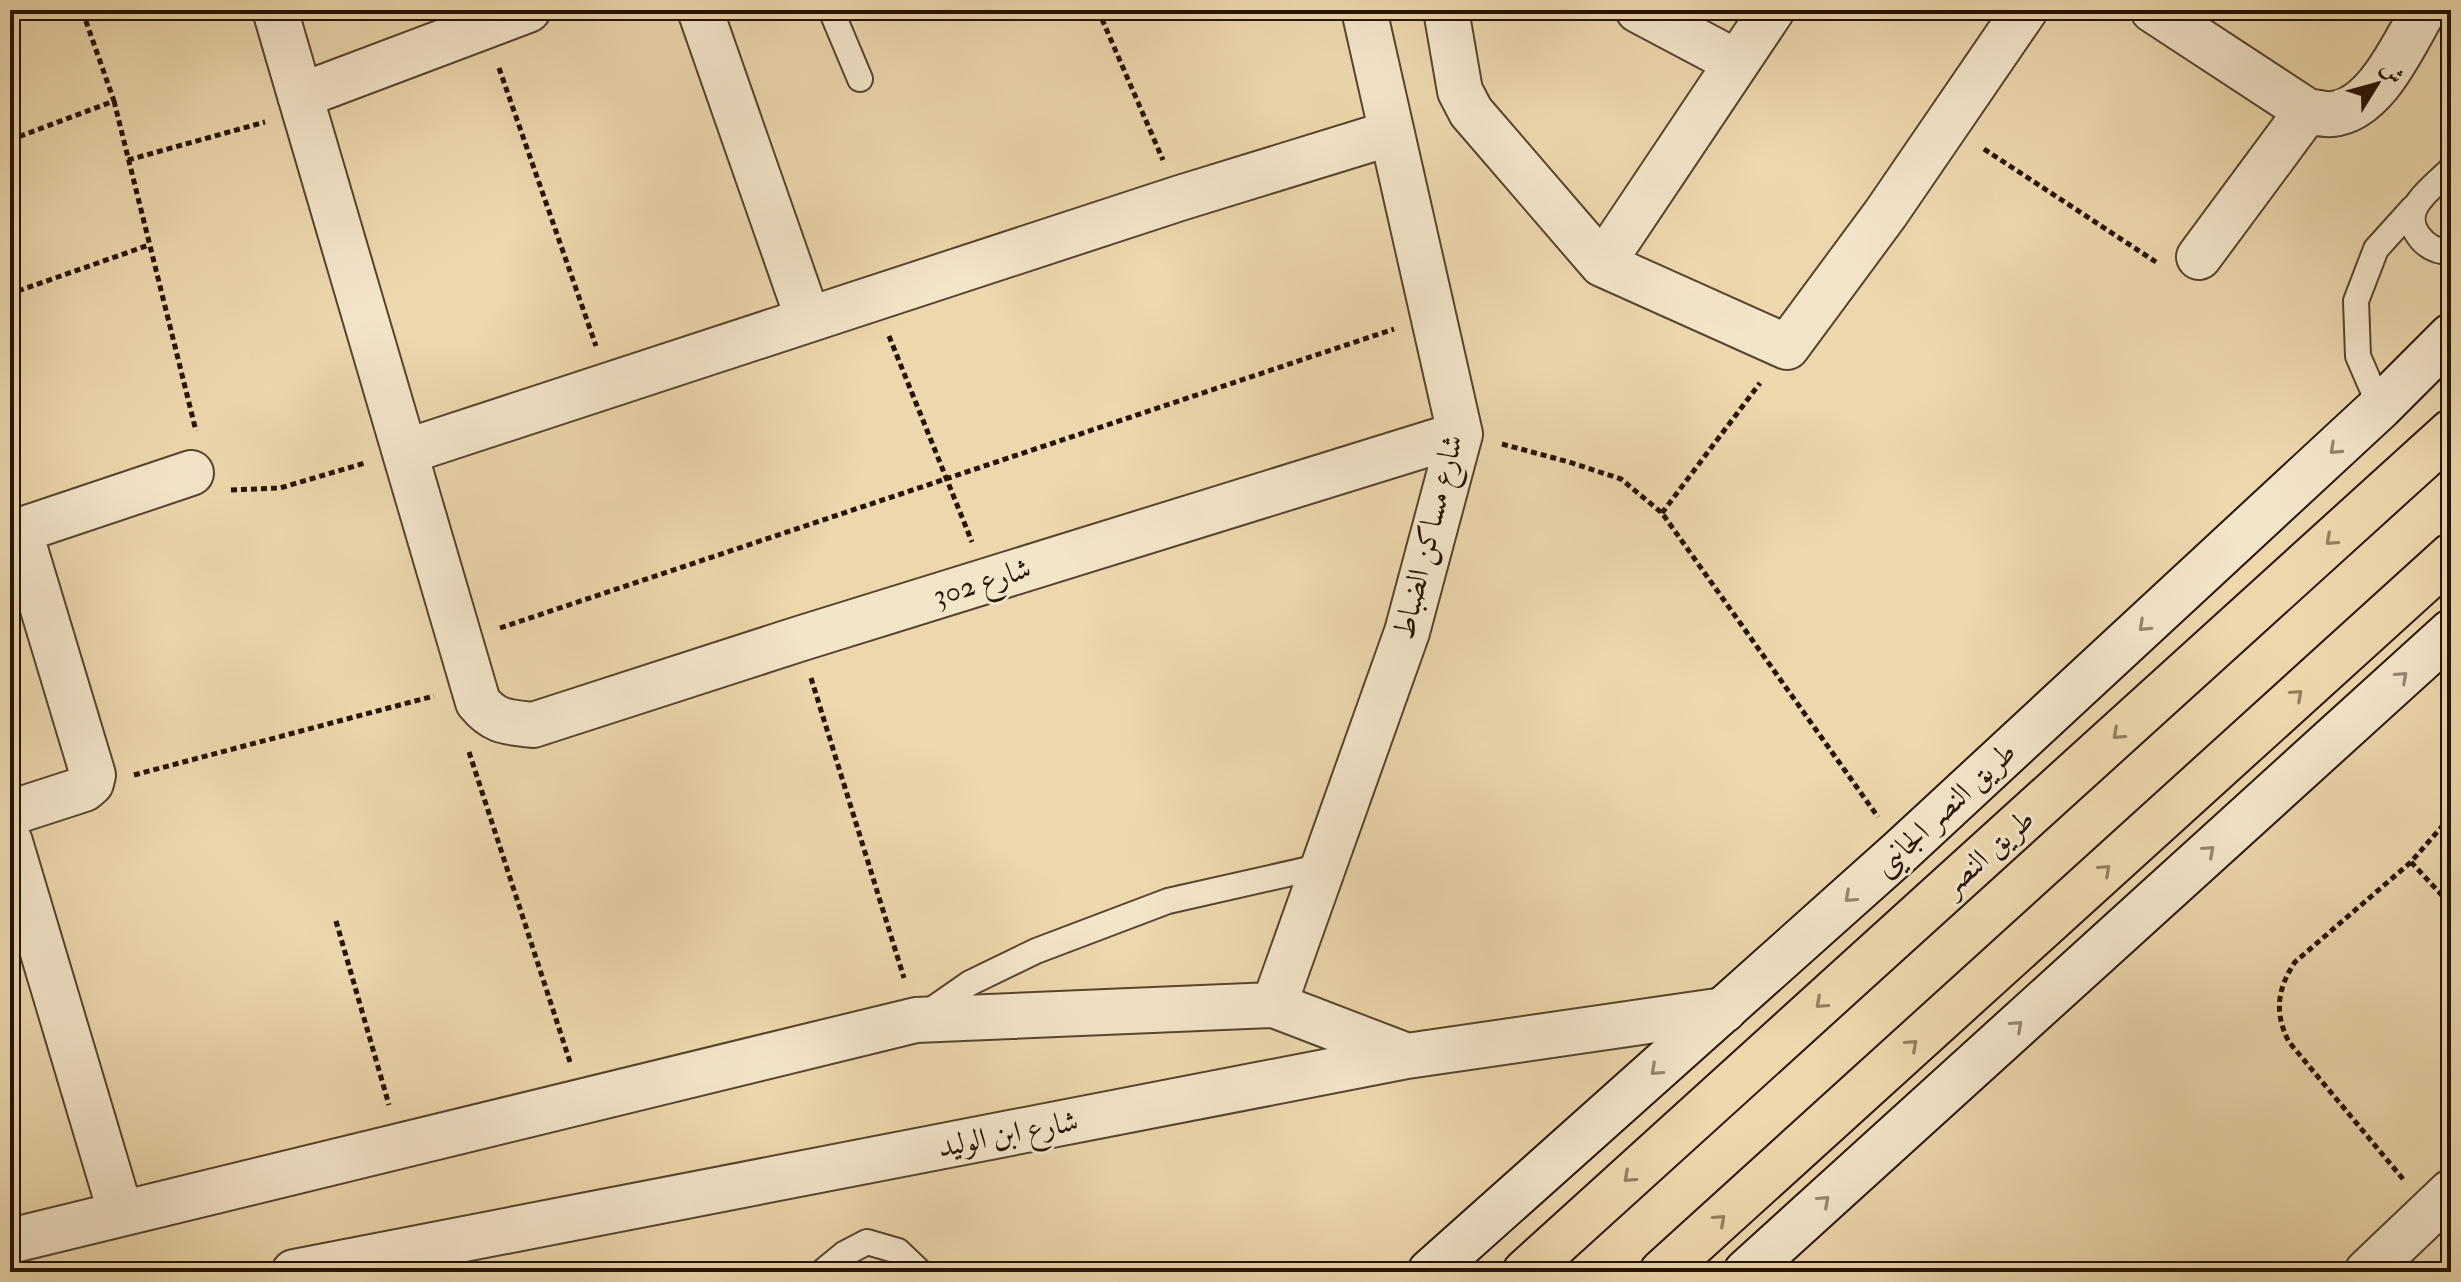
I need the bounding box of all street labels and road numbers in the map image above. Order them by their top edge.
street label: شارع مساكن الضباط [1385,431,1477,645]
street label: شارع 302 [929,550,1037,620]
street label: طريق النصر الجانيى [1866,734,2024,884]
street label: طريق النصر [1934,801,2042,903]
street label: شارع ابن الوليد [935,1102,1083,1172]

